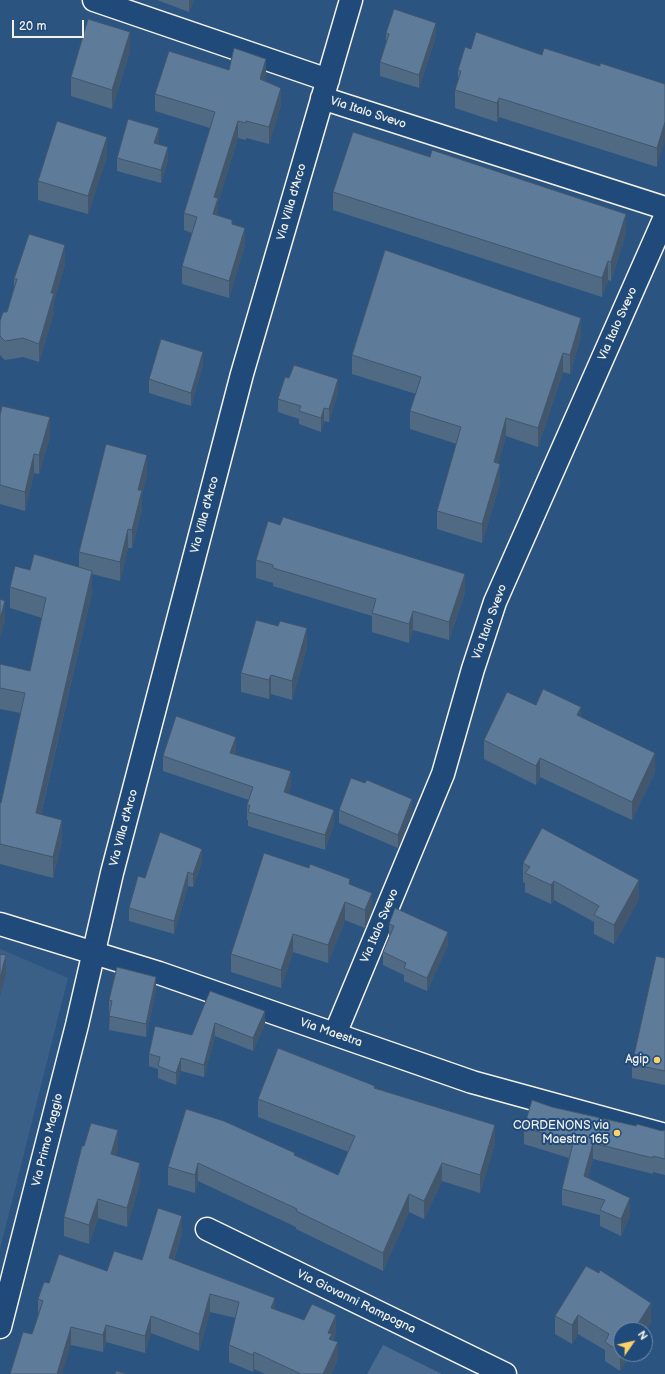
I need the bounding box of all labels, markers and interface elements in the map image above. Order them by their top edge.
scale bar [14,12,86,38]
text: 20 m [19,19,46,34]
street label: Via Italo Svevo [328,94,408,132]
street label: Via Villa d'Arco [274,162,310,242]
street label: Via Italo Svevo [595,285,641,363]
street label: Via Villa d'Arco [188,475,222,555]
street label: Via Italo Svevo [470,582,510,662]
street label: Via Villa d'Arco [107,788,141,868]
street label: Via Italo Svevo [358,887,402,965]
street label: Via Maestra [298,1016,364,1050]
place label: Agip [625,1053,649,1067]
marker: Agip [652,1055,662,1065]
street label: Via Primo Maggio [29,1092,67,1188]
place label: CORDENONS via Maestra 165 [513,1119,609,1147]
marker: CORDENONS via Maestra 165 [612,1128,622,1138]
street label: Via Giovanni Rampogna [294,1267,418,1337]
north arrow [613,1322,653,1362]
text: N [635,1329,650,1343]

